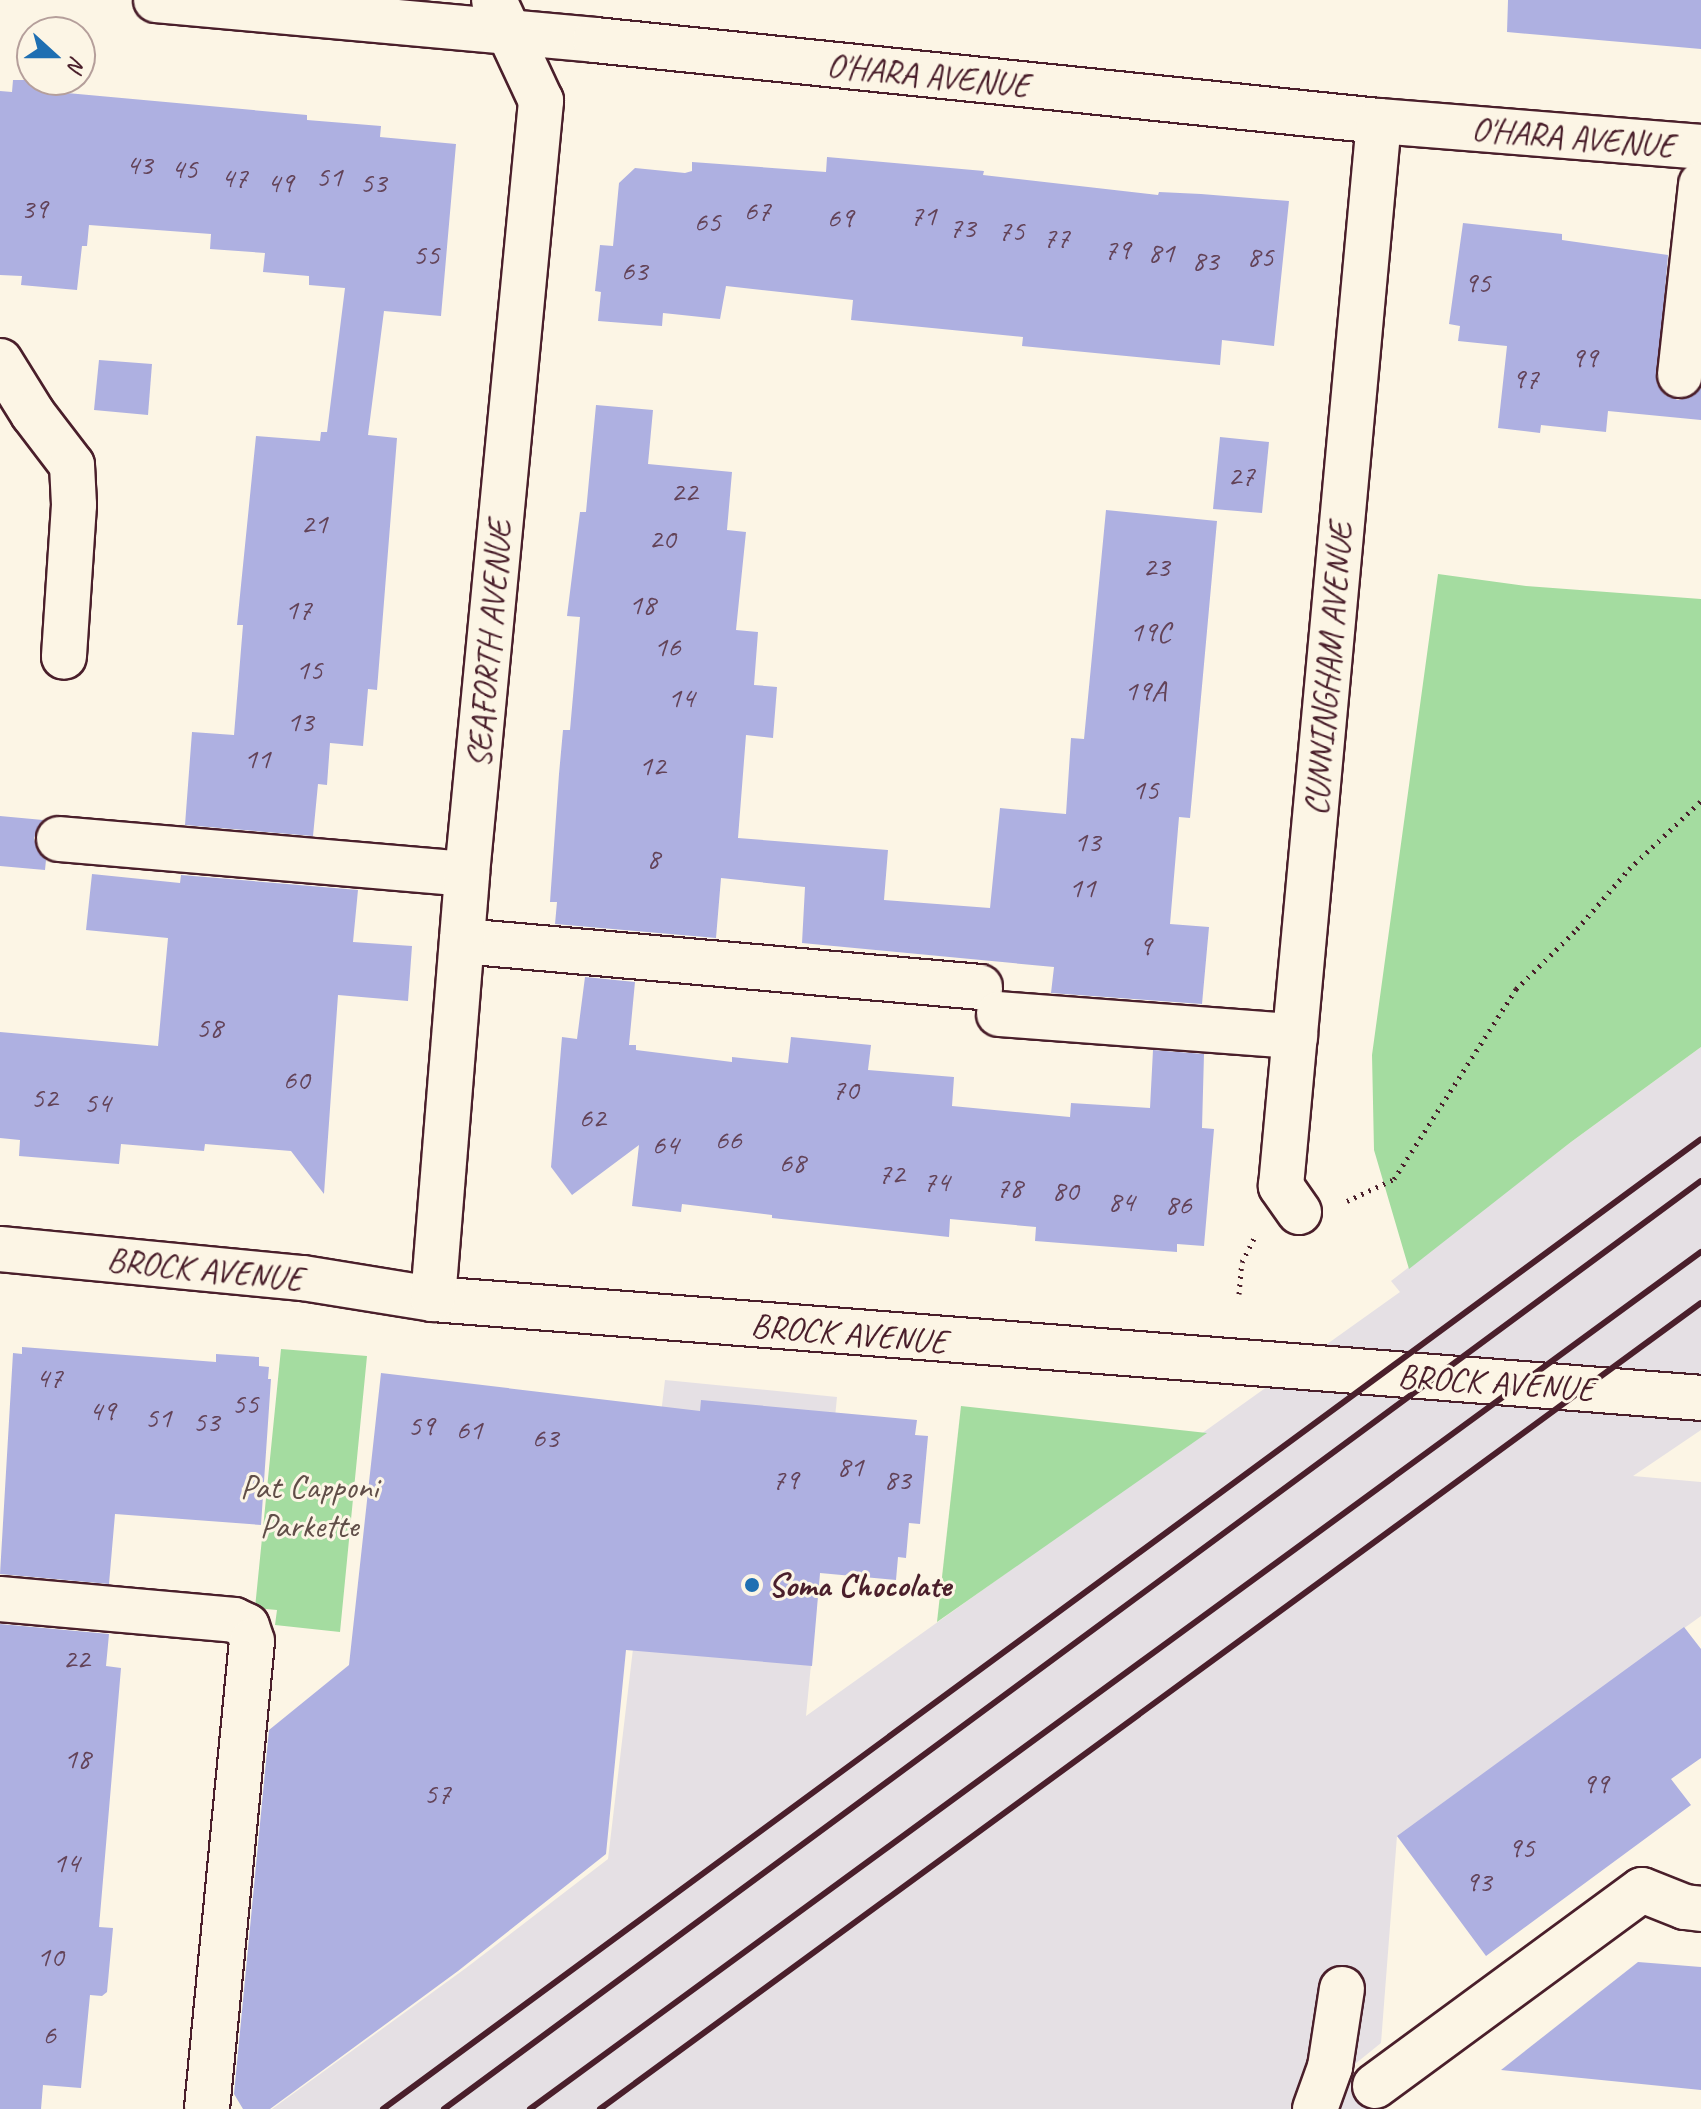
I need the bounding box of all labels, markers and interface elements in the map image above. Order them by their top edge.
north arrow [16,16,96,96]
street label: O'HARA AVENUE [825,44,1031,106]
text: N [61,53,92,75]
street label: O'HARA AVENUE [1470,108,1676,166]
house number: 43 [126,146,152,182]
house number: 45 [171,150,197,186]
house number: 51 [316,158,342,194]
house number: 47 [221,159,247,195]
house number: 49 [267,164,293,200]
house number: 53 [360,164,386,200]
house number: 39 [21,190,47,226]
house number: 67 [744,192,770,228]
house number: 71 [910,197,936,233]
house number: 69 [827,199,853,235]
house number: 65 [694,203,720,239]
house number: 73 [949,209,975,245]
house number: 75 [998,212,1024,248]
house number: 77 [1043,219,1069,255]
house number: 79 [1104,231,1130,267]
house number: 81 [1148,234,1174,270]
house number: 55 [413,236,439,272]
house number: 85 [1247,238,1273,274]
house number: 83 [1192,242,1218,278]
house number: 63 [621,252,647,288]
house number: 95 [1464,264,1490,300]
house number: 99 [1571,339,1597,375]
house number: 97 [1512,360,1538,396]
house number: 27 [1228,457,1254,493]
house number: 22 [671,473,697,509]
house number: 21 [301,505,327,541]
street label: SEAFORTH AVENUE [458,519,520,769]
house number: 20 [649,520,675,556]
street label: CUNNINGHAM AVENUE [1295,521,1361,817]
house number: 23 [1143,548,1169,584]
house number: 18 [629,586,655,622]
house number: 17 [285,591,311,627]
house number: 19C [1129,613,1171,649]
house number: 16 [654,628,680,664]
house number: 15 [296,651,322,687]
house number: 19A [1124,672,1166,708]
house number: 14 [668,679,694,715]
house number: 13 [287,703,313,739]
house number: 11 [244,740,270,776]
house number: 12 [639,747,665,783]
house number: 15 [1132,771,1158,807]
house number: 13 [1074,823,1100,859]
house number: 8 [646,840,660,876]
house number: 11 [1069,869,1095,905]
house number: 9 [1138,927,1152,963]
house number: 58 [196,1009,222,1045]
house number: 60 [283,1061,309,1097]
house number: 70 [832,1071,858,1107]
house number: 52 [31,1079,57,1115]
house number: 54 [84,1084,110,1120]
house number: 62 [579,1099,605,1135]
house number: 66 [715,1121,741,1157]
house number: 64 [652,1126,678,1162]
house number: 68 [779,1144,805,1180]
house number: 72 [878,1155,904,1191]
house number: 74 [923,1163,949,1199]
house number: 78 [996,1169,1022,1205]
house number: 80 [1052,1172,1078,1208]
house number: 84 [1108,1183,1134,1219]
house number: 86 [1165,1186,1191,1222]
street label: BROCK AVENUE [105,1238,305,1300]
street label: BROCK AVENUE [749,1304,949,1362]
street label: BROCK AVENUE [1397,1355,1595,1409]
house number: 47 [36,1359,62,1395]
house number: 55 [232,1385,258,1421]
house number: 49 [89,1392,115,1428]
house number: 51 [145,1399,171,1435]
house number: 53 [193,1403,219,1439]
house number: 59 [408,1407,434,1443]
house number: 61 [456,1411,482,1447]
house number: 63 [532,1419,558,1455]
house number: 81 [837,1448,863,1484]
house number: 79 [772,1461,798,1497]
house number: 83 [884,1461,910,1497]
park label: Pat Capponi Parkette [239,1466,379,1546]
place label: Soma Chocolate [768,1565,950,1605]
marker: Soma Chocolate [743,1576,761,1594]
house number: 22 [63,1640,89,1676]
house number: 18 [64,1740,90,1776]
house number: 99 [1582,1765,1608,1801]
house number: 57 [424,1775,450,1811]
house number: 95 [1508,1829,1534,1865]
house number: 14 [53,1844,79,1880]
house number: 93 [1465,1863,1491,1899]
house number: 10 [37,1938,63,1974]
house number: 6 [42,2016,56,2052]

